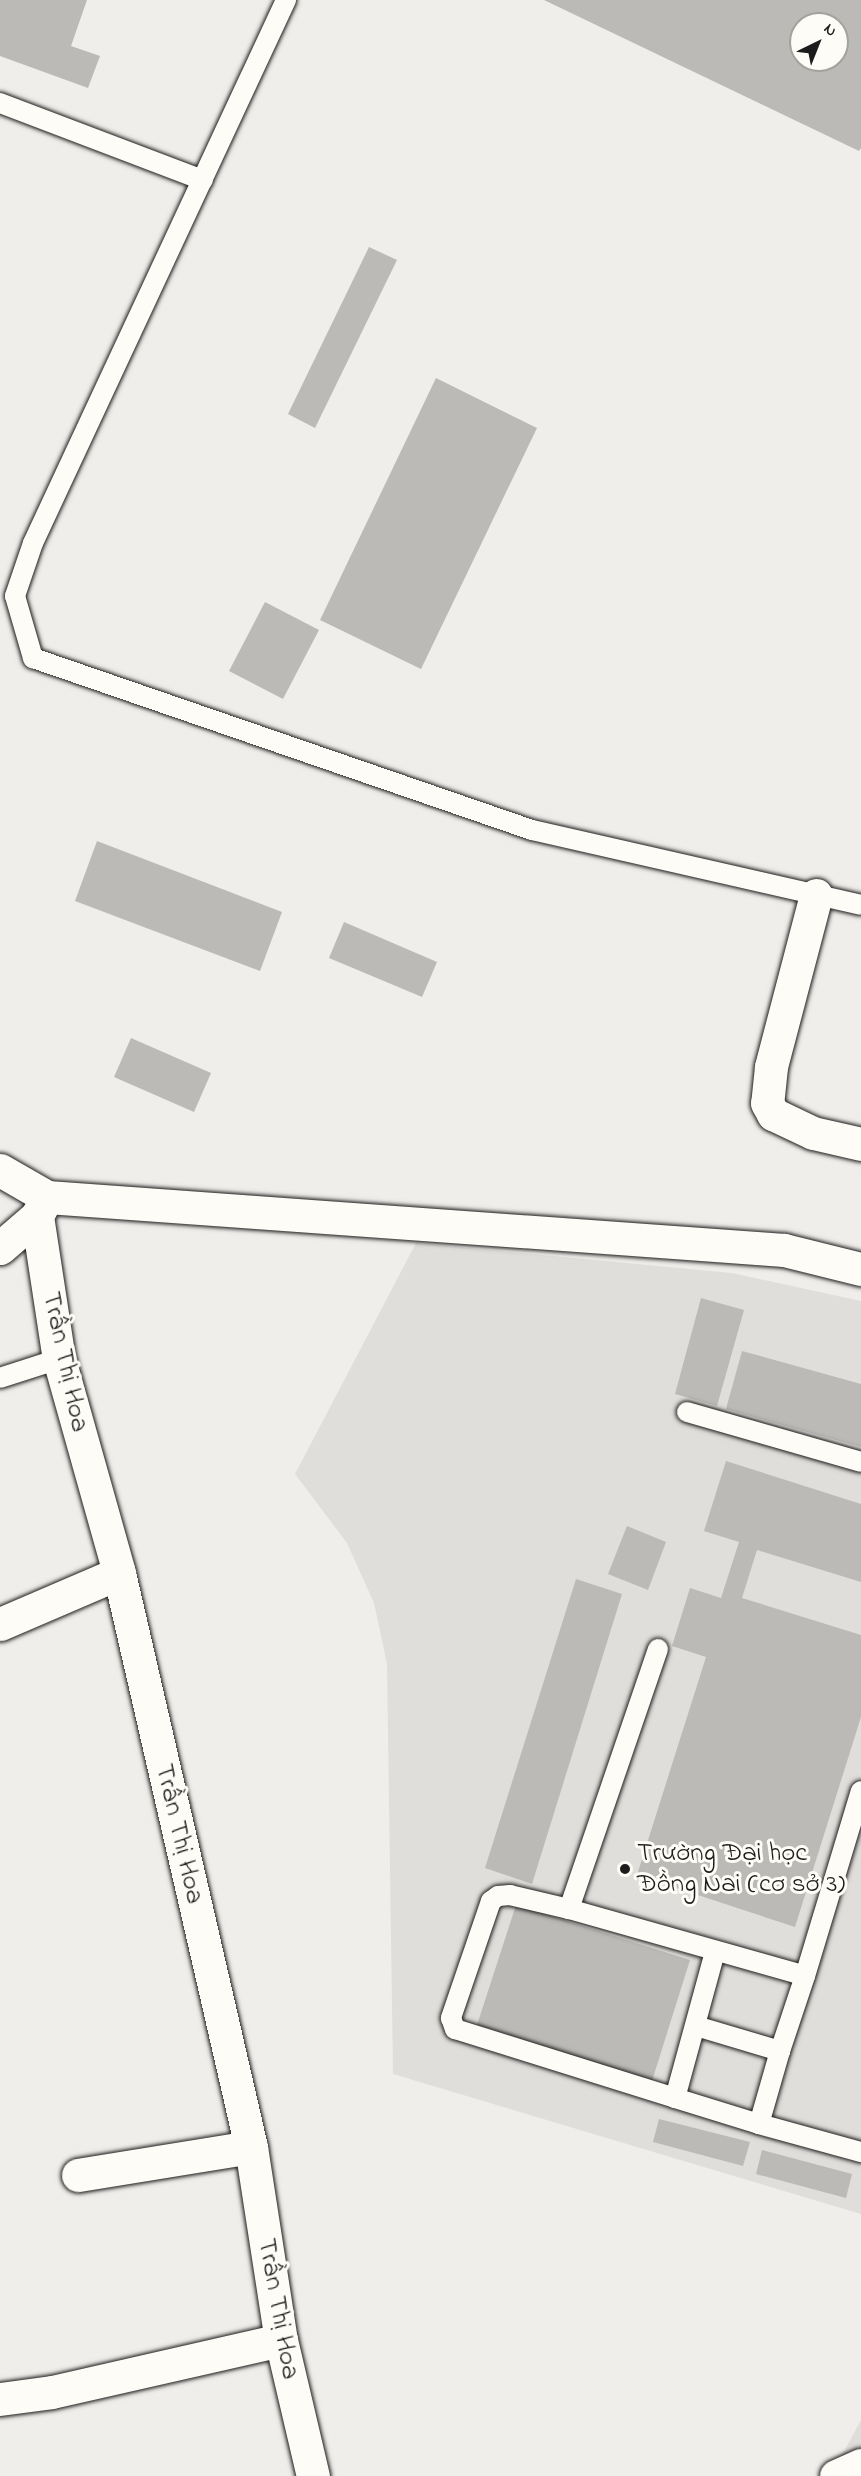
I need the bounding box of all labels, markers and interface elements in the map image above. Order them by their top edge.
north arrow [789,12,849,72]
text: N [818,18,842,43]
street label: Trần Thị Hoa [34,1289,96,1435]
street label: Trần Thị Hoa [147,1761,211,1907]
place label: Trường Đại học Đồng Nai (cơ sở 3) [637,1837,845,1900]
marker: Trường Đại học Đồng Nai (cơ sở 3) [618,1862,632,1876]
street label: Trần Thị Hoa [250,2236,306,2382]

